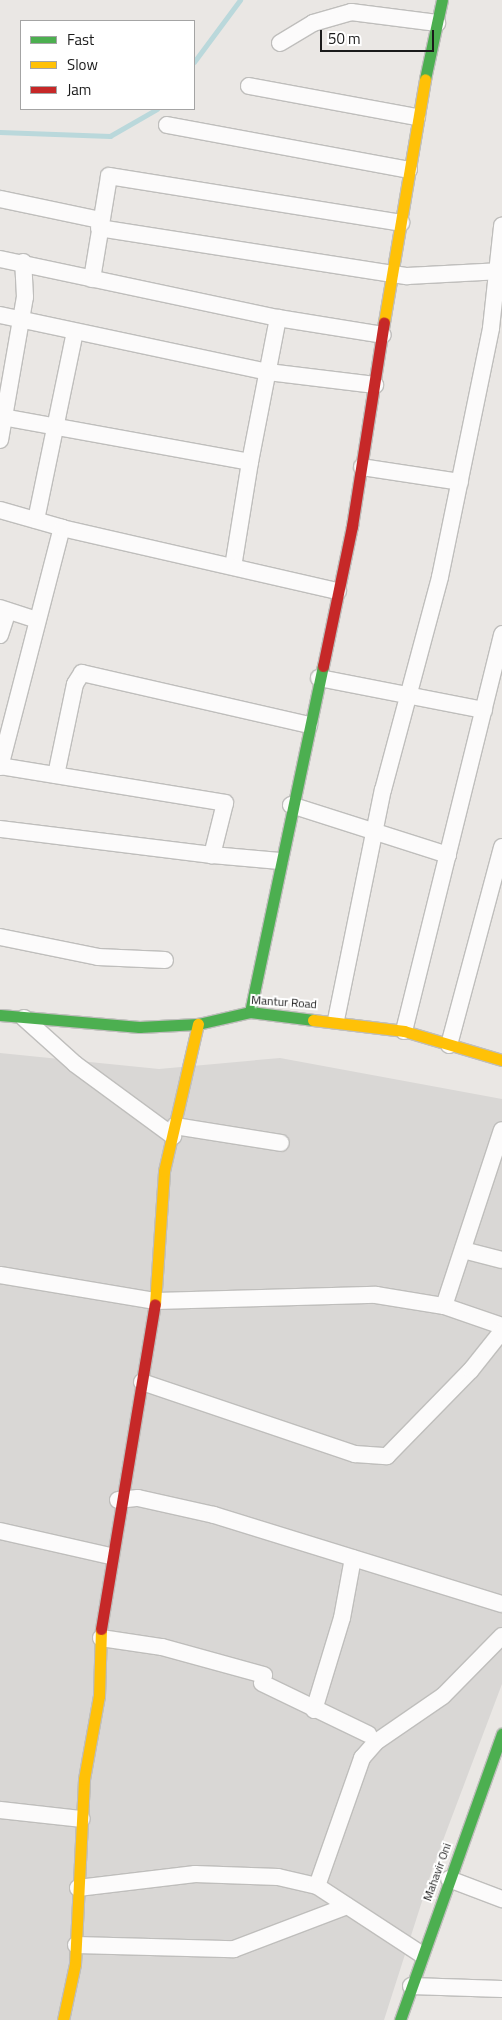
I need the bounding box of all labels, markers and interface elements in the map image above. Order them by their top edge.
legend [20,20,195,110]
scale bar [322,20,436,52]
text: 50 m [328,27,361,50]
text: Fast [67,28,94,51]
text: Slow [67,53,98,76]
text: Jam [67,78,91,101]
street label: Mantur Road [251,993,317,1011]
street label: Mahavir Oni [420,1841,454,1903]

